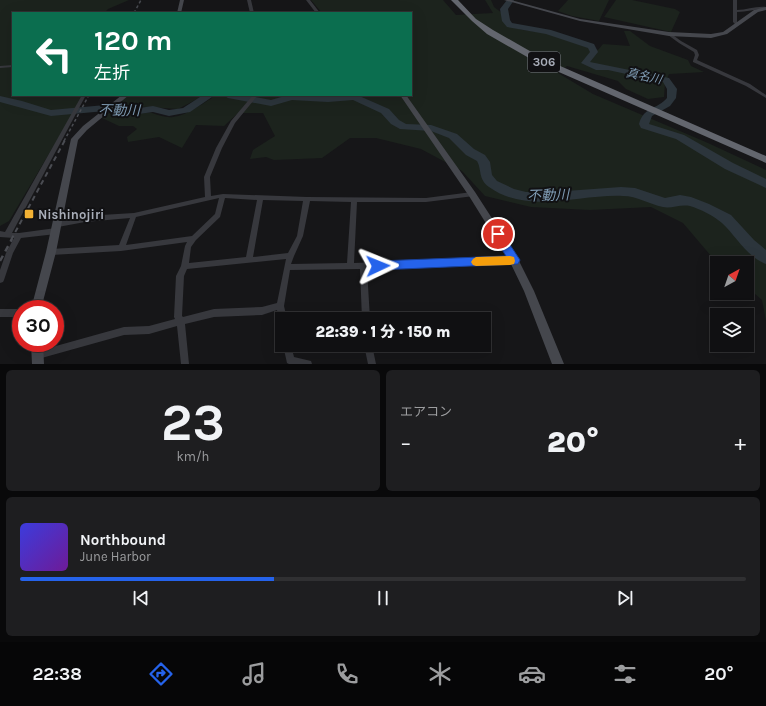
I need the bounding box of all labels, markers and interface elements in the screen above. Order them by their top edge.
text: 120 m [94,24,172,57]
icon: left [28,28,80,80]
road number: 306 [528,52,560,72]
text: 左折 [94,62,130,84]
water label: 真名川 [625,65,665,87]
water label: 不動川 [98,102,142,119]
water label: 不動川 [527,186,571,205]
place label: Nishinojiri [38,207,104,222]
marker: Nishinojiri [23,208,35,220]
pin [481,217,515,251]
icon: arrive [487,223,509,245]
position arrow [357,245,399,287]
north arrow [710,256,754,300]
map controls [710,256,754,352]
speed limit sign: 30 [12,300,64,352]
button: layers [710,308,754,352]
text: 22:39 · 1 分 · 150 m [316,323,451,341]
text: 23 [161,392,225,453]
text: エアコン [400,404,452,419]
text: 20° [547,424,599,460]
text: − [400,430,412,456]
text: + [734,430,746,456]
text: km/h [177,449,209,464]
text: Northbound [80,531,166,549]
text: June Harbor [80,549,151,564]
icon: previous [130,587,152,609]
icon: pause [372,587,394,609]
icon: next [614,587,636,609]
icon: directions [147,660,175,688]
icon: music [240,660,268,688]
icon: phone [333,660,361,688]
icon: climate [426,660,454,688]
icon: car [518,660,546,688]
icon: filters [611,660,639,688]
text: 22:38 [32,663,82,685]
text: 20° [704,663,734,685]

